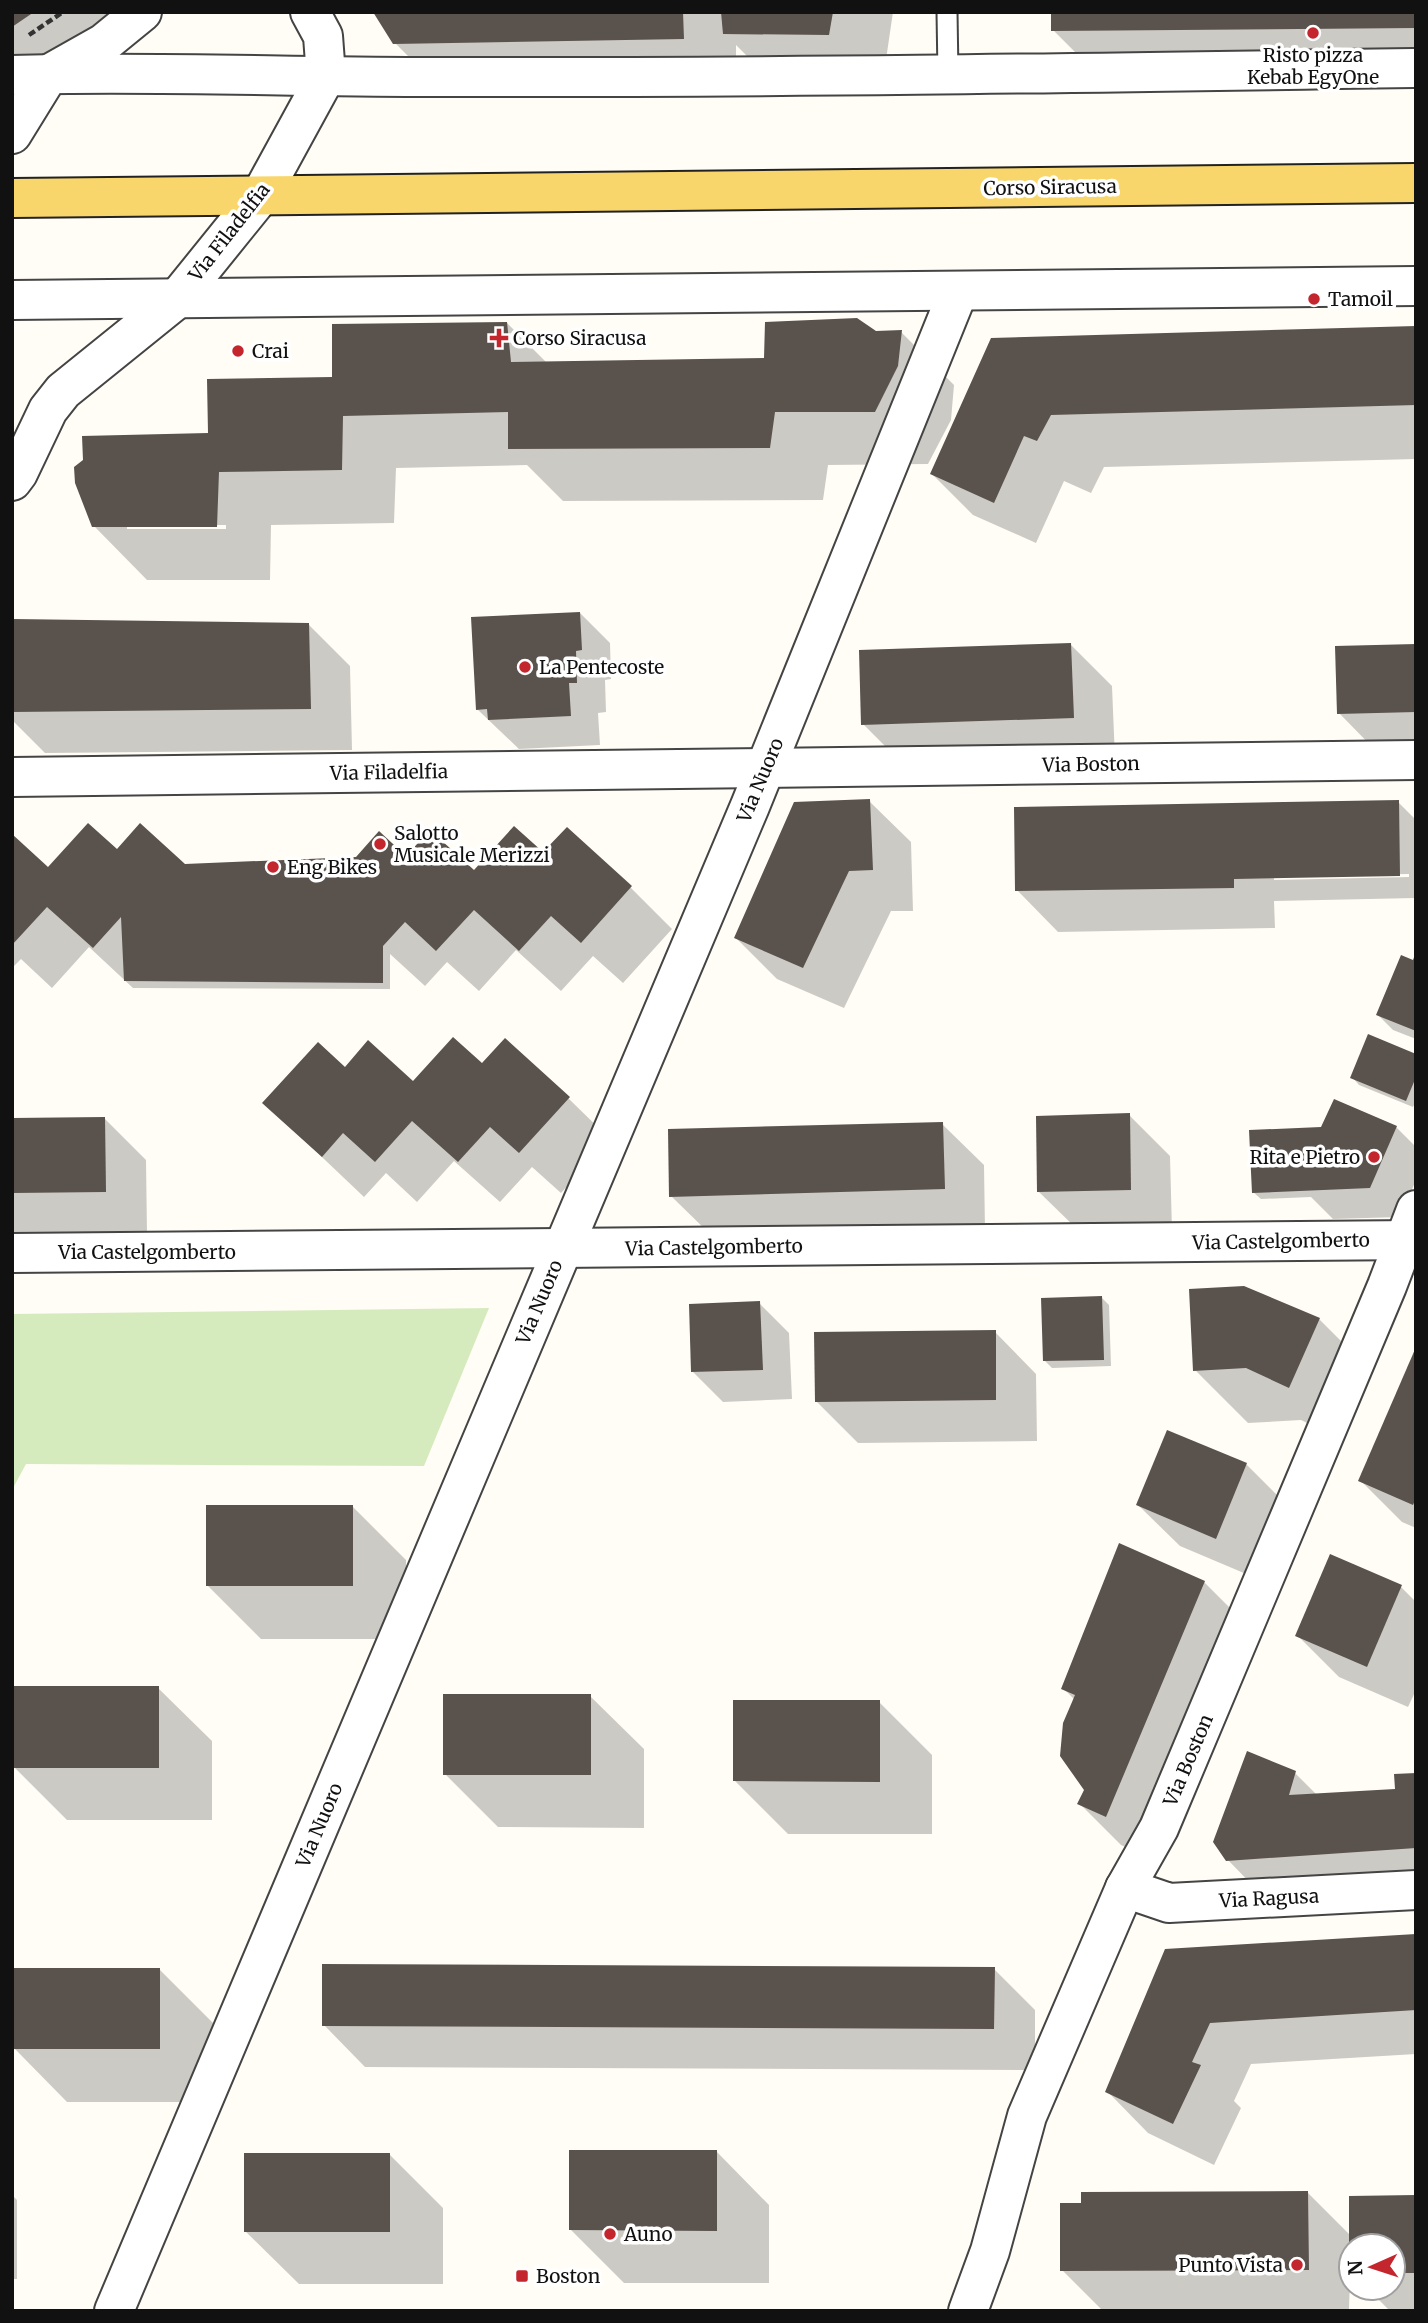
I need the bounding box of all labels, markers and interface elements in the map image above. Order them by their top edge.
marker: Risto pizza Kebab EgyOne [1305,25,1321,41]
place label: Risto pizza Kebab EgyOne [1247,43,1379,89]
street label: Corso Siracusa [983,174,1117,200]
street label: Via Filadelfia [183,178,275,287]
place label: Tamoil [1328,287,1393,311]
marker: Tamoil [1306,291,1322,307]
place label: Corso Siracusa [513,326,646,350]
marker: Corso Siracusa [491,330,507,346]
place label: Crai [252,339,289,363]
marker: Crai [230,343,246,359]
place label: La Pentecoste [539,655,664,679]
marker: La Pentecoste [517,659,533,675]
street label: Via Nuoro [731,734,789,827]
street label: Via Boston [1041,751,1140,777]
street label: Via Filadelfia [329,759,448,785]
place label: Salotto Musicale Merizzi [394,821,550,867]
marker: Salotto Musicale Merizzi [372,836,388,852]
place label: Eng Bikes [287,855,377,879]
marker: Eng Bikes [265,859,281,875]
place label: Rita e Pietro [1249,1145,1360,1169]
marker: Rita e Pietro [1366,1149,1382,1165]
street label: Via Castelgomberto [1191,1227,1370,1255]
street label: Via Castelgomberto [624,1233,803,1261]
street label: Via Castelgomberto [57,1240,236,1264]
street label: Via Nuoro [510,1256,568,1349]
street label: Via Boston [1157,1710,1218,1811]
street label: Via Nuoro [290,1779,348,1872]
street label: Via Ragusa [1217,1883,1320,1913]
place label: Auno [623,2222,673,2246]
marker: Auno [602,2226,618,2242]
north arrow [1337,2232,1407,2302]
place label: Punto Vista [1178,2253,1283,2277]
marker: Punto Vista [1289,2257,1305,2273]
text: N [1343,2260,1367,2276]
place label: Boston [536,2264,601,2288]
marker: Boston [514,2268,530,2284]

